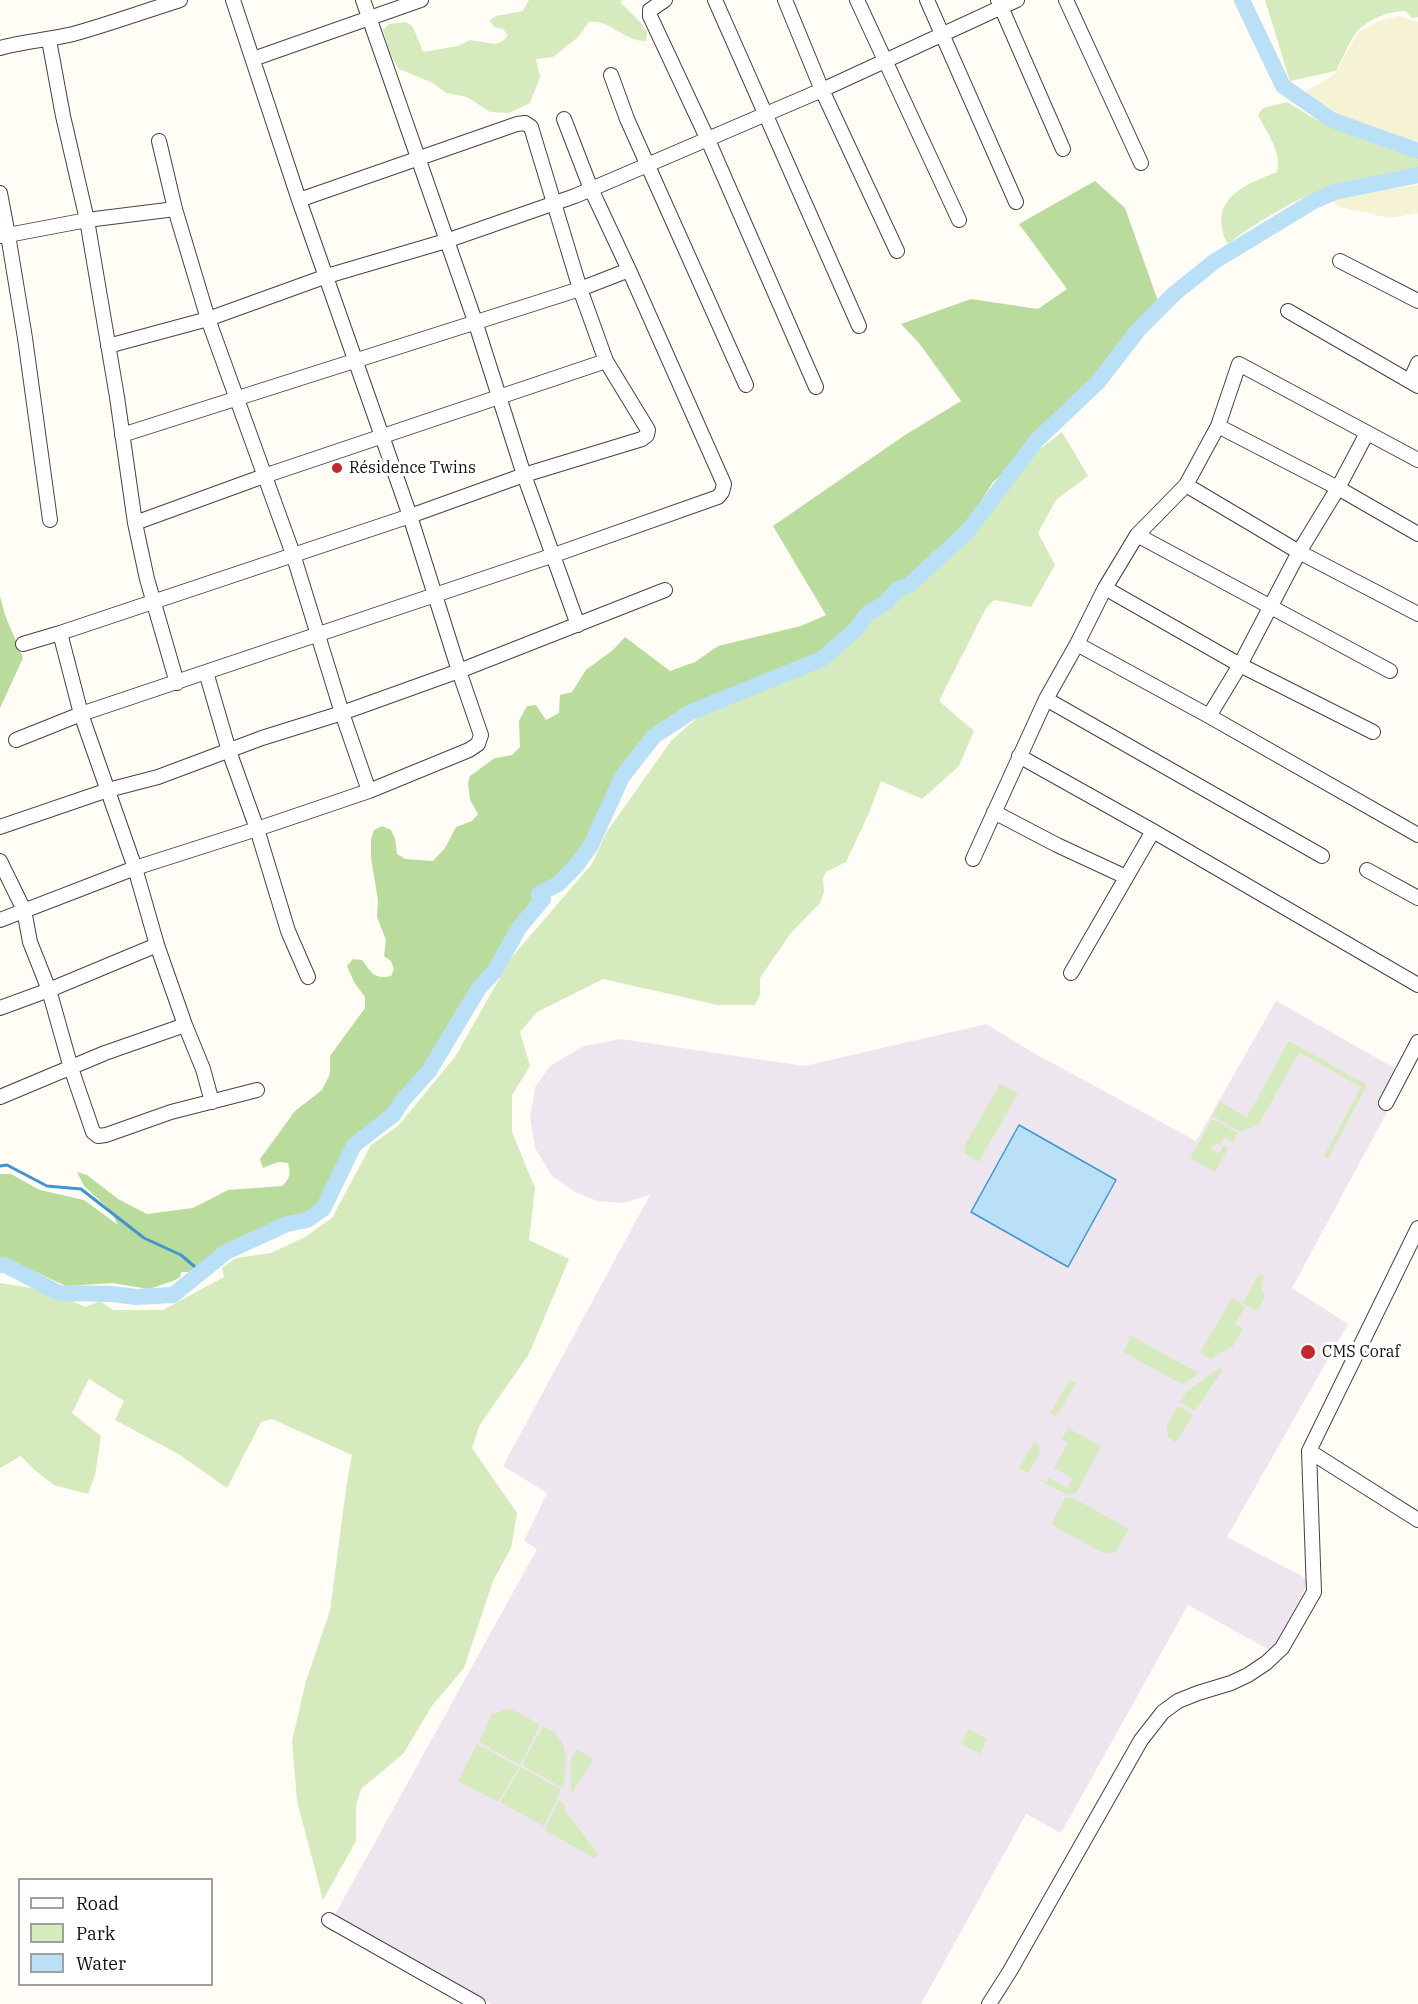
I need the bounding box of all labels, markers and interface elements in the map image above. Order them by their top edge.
place label: Résidence Twins [349,458,476,478]
marker: Résidence Twins [330,461,344,475]
place label: CMS Coraf [1322,1342,1400,1362]
marker: CMS Coraf [1299,1343,1317,1361]
legend [18,1878,213,1986]
text: Road [76,1892,119,1915]
text: Park [76,1922,115,1945]
text: Water [76,1952,126,1975]

